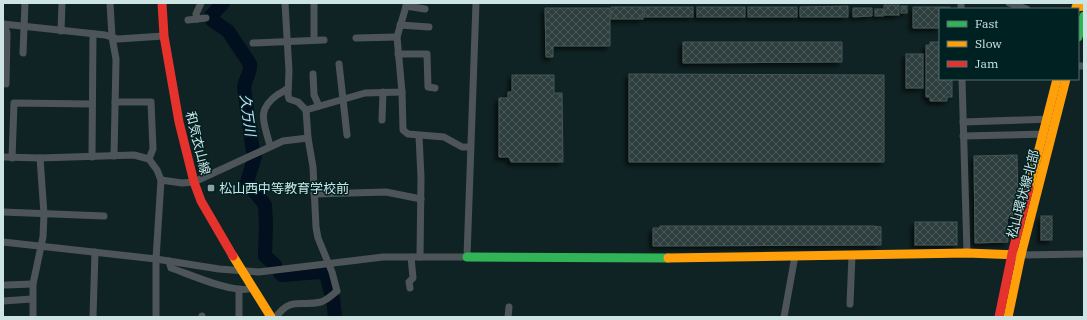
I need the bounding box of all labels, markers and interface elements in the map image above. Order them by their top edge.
legend [939,8,1079,80]
text: Fast [975,16,999,31]
text: Slow [975,36,1002,51]
text: Jam [975,56,999,71]
water label: 久万川 [236,93,260,139]
street label: 和気衣山線 [182,109,214,177]
street label: 松山環状線北部 [1003,148,1043,240]
place label: 松山西中等教育学校前 [219,180,349,197]
marker: 松山西中等教育学校前 [206,183,216,193]

